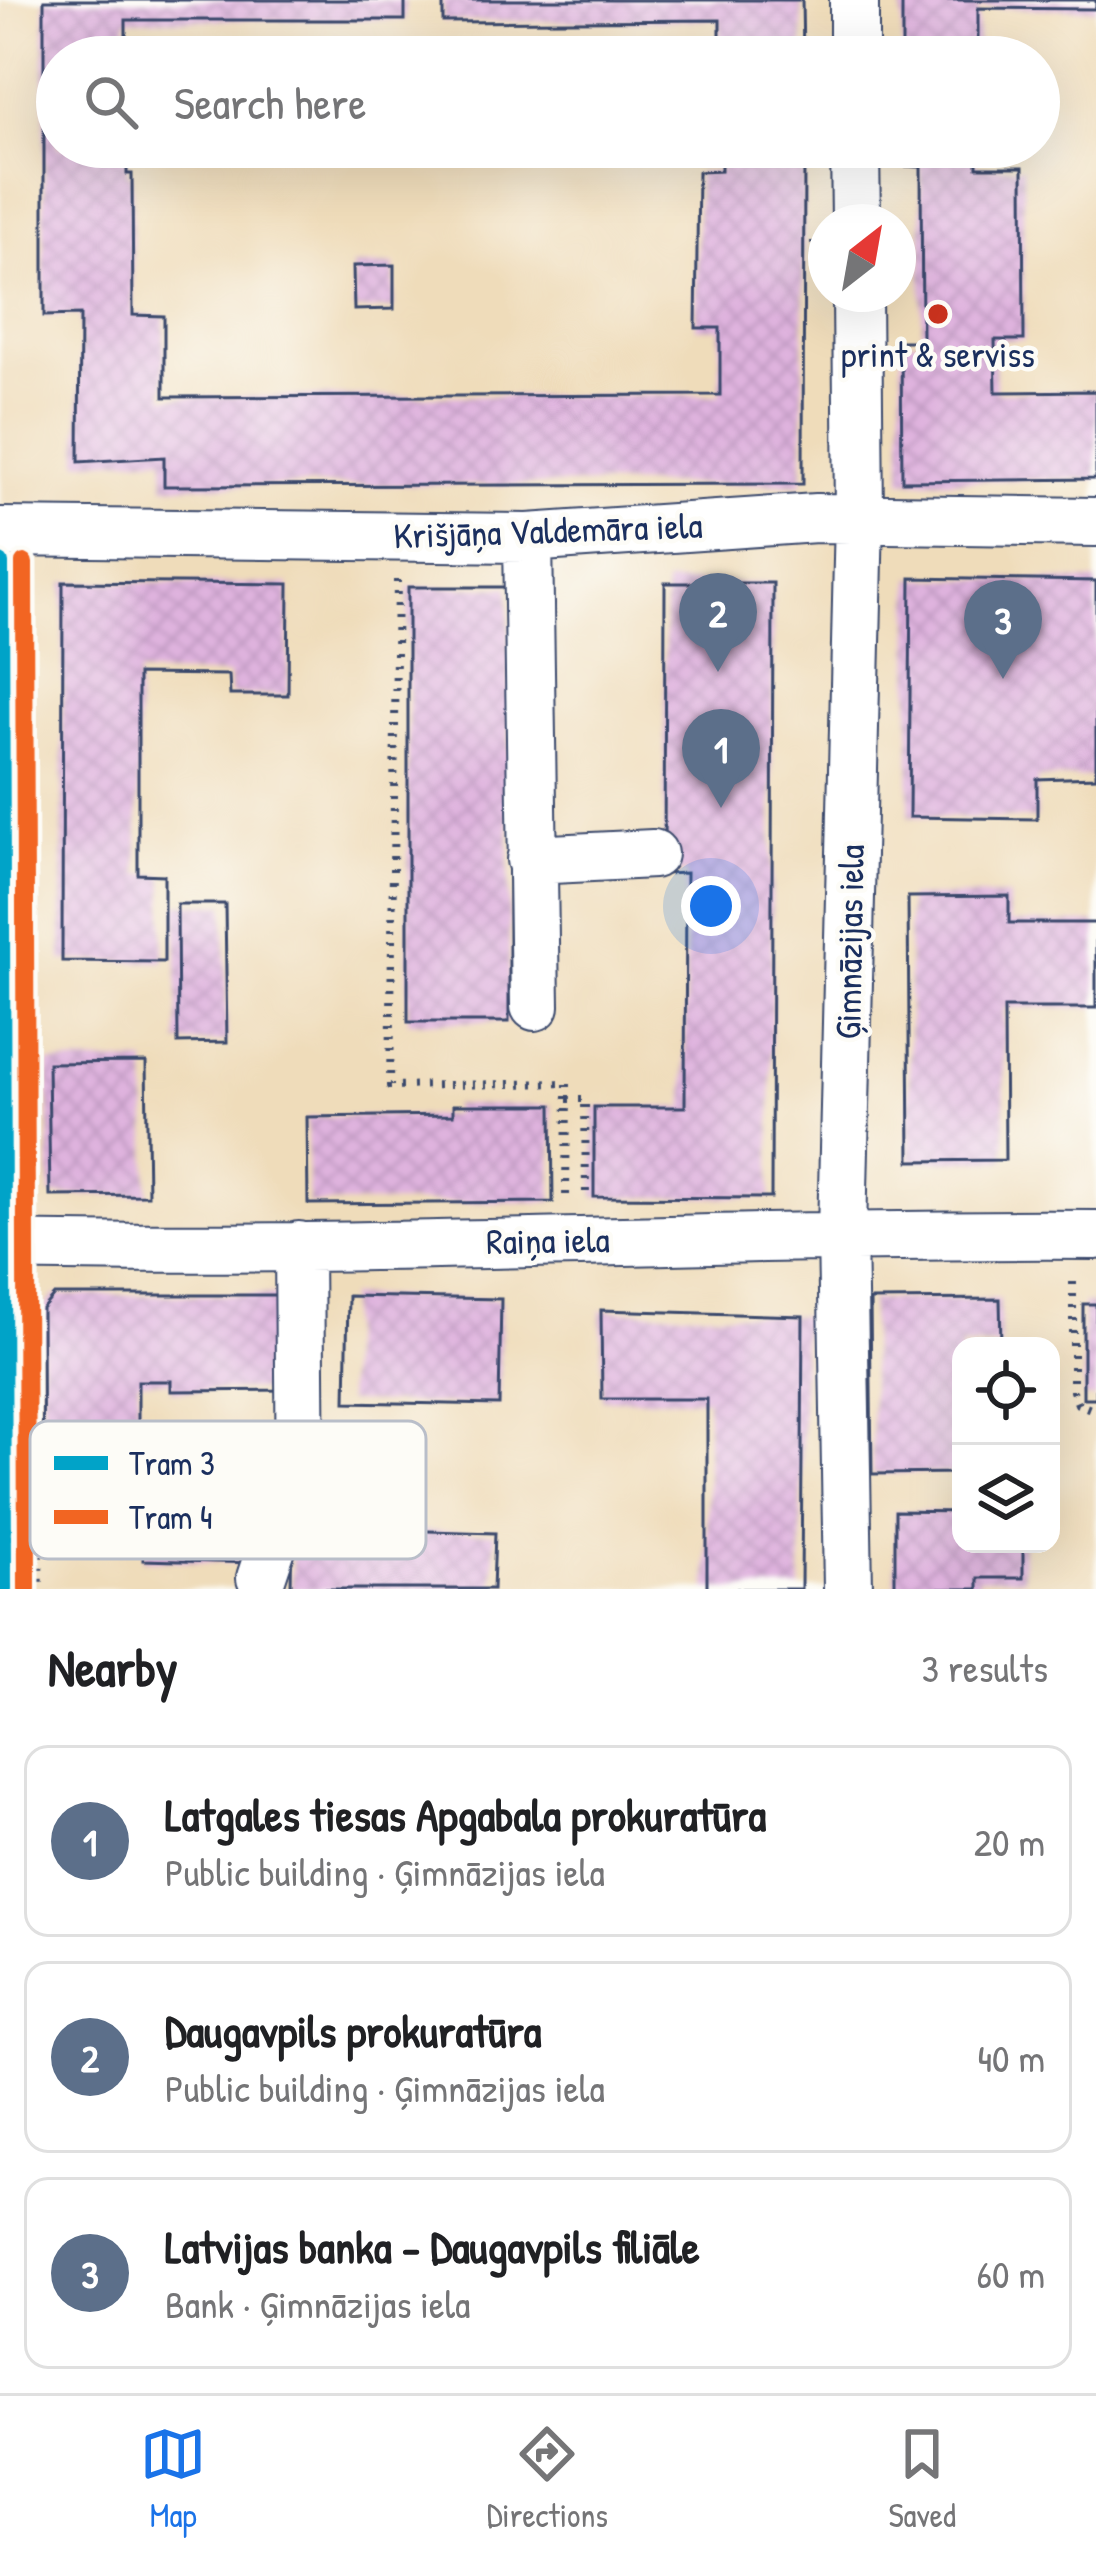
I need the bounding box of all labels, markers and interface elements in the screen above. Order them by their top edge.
search box [36,36,1060,168]
icon: search [78,69,144,135]
text: Search here [174,72,366,133]
north arrow [808,204,916,312]
marker: print & serviss [925,301,951,327]
place label: print & serviss [841,329,1035,378]
street label: Krišjāņa Valdemāra iela [393,500,703,559]
pin: 2 [679,573,757,672]
pin: 3 [964,580,1042,679]
pin: 1 [682,709,760,808]
street label: Ģimnāzijas iela [822,844,875,1040]
your location [681,876,741,936]
street label: Raiņa iela [486,1214,610,1265]
map controls [952,1337,1060,1553]
button: locate [952,1337,1060,1445]
legend [30,1421,426,1559]
text: Tram 3 [129,1441,215,1485]
button: layers [952,1445,1060,1553]
text: Tram 4 [129,1495,213,1539]
text: Nearby [48,1633,178,1702]
text: 3 results [922,1641,1048,1694]
text: Latgales tiesas Apgabala prokuratūra [165,1784,766,1845]
text: 1 [83,1815,97,1868]
text: 20 m [974,1815,1045,1868]
text: Public building · Ģimnāzijas iela [165,1845,605,1898]
text: Daugavpils prokuratūra [165,2000,541,2061]
text: 2 [81,2031,99,2084]
text: 40 m [977,2031,1045,2084]
text: Public building · Ģimnāzijas iela [165,2061,605,2114]
text: Latvijas banka - Daugavpils filiāle [165,2216,700,2277]
text: 3 [81,2247,99,2300]
text: 60 m [976,2247,1045,2300]
text: Bank · Ģimnāzijas iela [165,2277,470,2330]
tab: Map [140,2421,206,2537]
tab: Directions [487,2421,608,2537]
tab: Saved [888,2421,956,2537]

